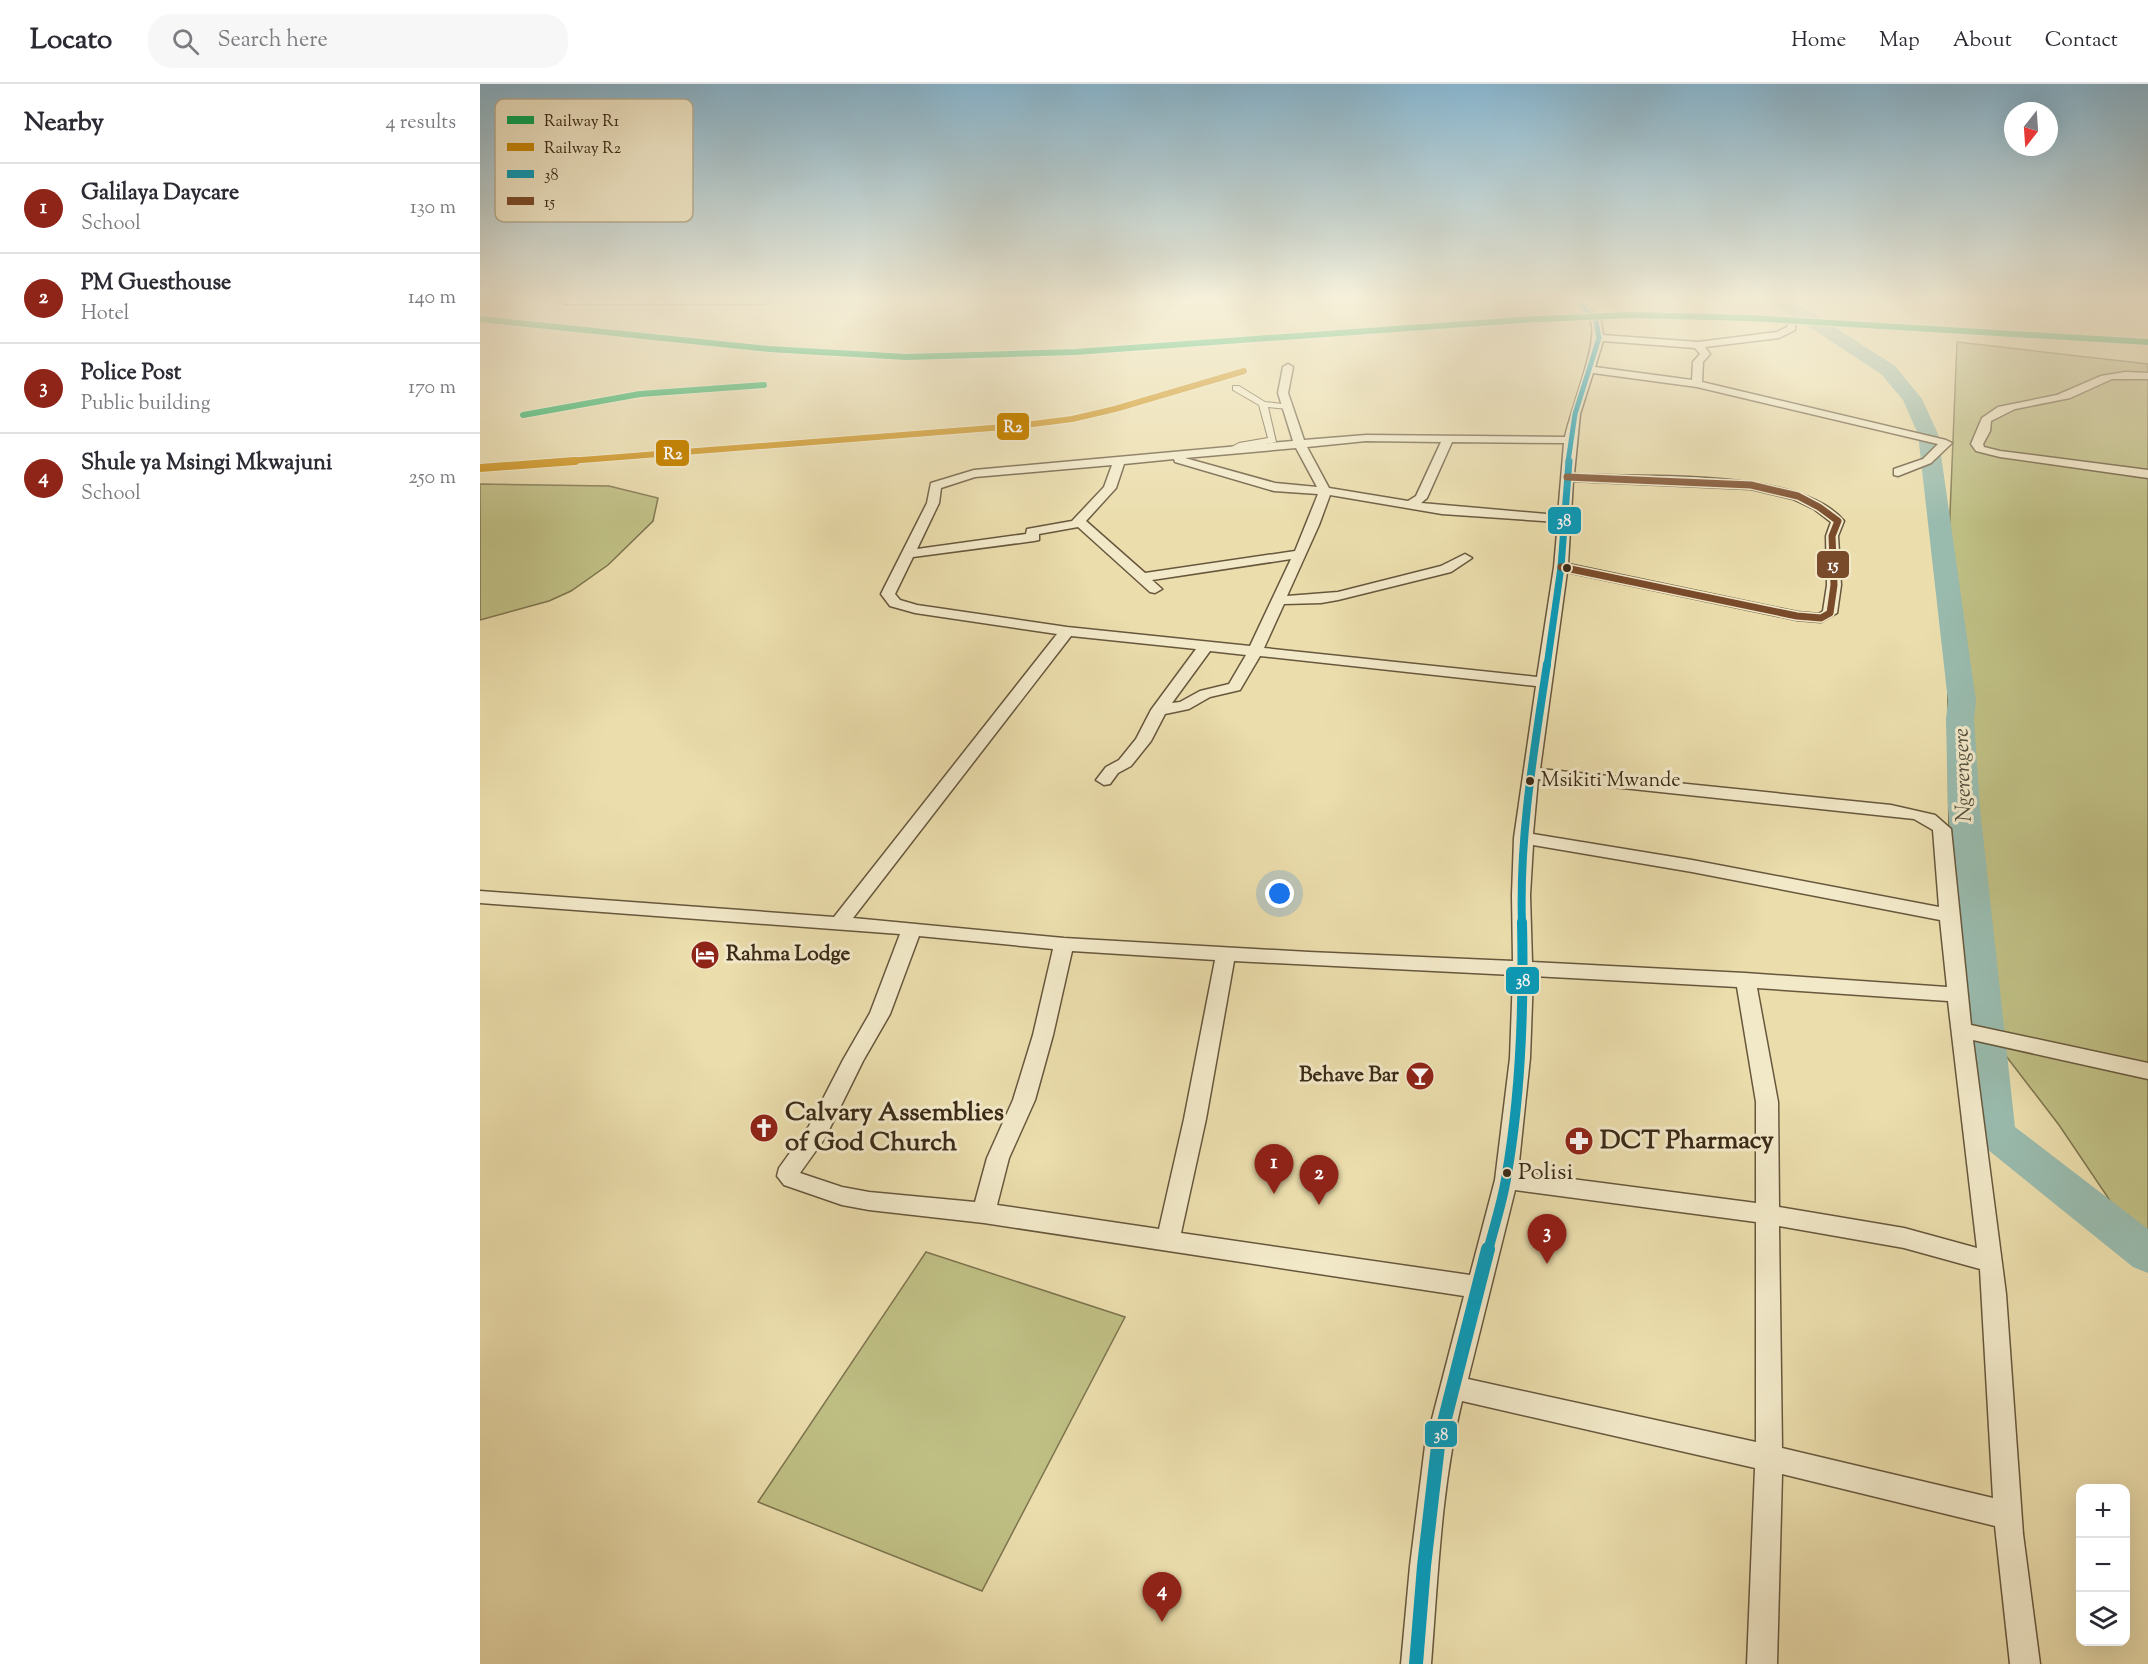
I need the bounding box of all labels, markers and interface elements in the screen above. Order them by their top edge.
search box [148,14,568,68]
text: Locato [30,21,112,61]
icon: search [169,25,202,58]
text: Search here [217,25,328,57]
text: Home [1791,26,1846,56]
text: Map [1879,26,1920,56]
text: About [1953,26,2012,56]
text: Contact [2045,26,2118,56]
legend [495,99,693,222]
north arrow [2004,102,2058,156]
text: Nearby [24,105,104,142]
text: 4 results [385,109,456,138]
text: Railway R1 [544,111,620,134]
text: Railway R2 [544,138,622,161]
text: 38 [544,165,558,188]
text: Galilaya Daycare [81,178,239,210]
text: 15 [544,192,555,215]
text: 1 [40,194,47,223]
text: 130 m [410,194,456,223]
text: School [81,210,141,239]
text: PM Guesthouse [81,268,231,300]
text: 2 [39,284,48,313]
text: 140 m [408,284,456,313]
text: Hotel [81,300,129,329]
text: Police Post [81,358,181,390]
text: 3 [39,374,48,403]
text: 170 m [408,374,456,403]
text: Public building [81,390,211,419]
line badge: R2 [996,412,1030,441]
text: R2 [1004,417,1023,440]
line badge: R2 [655,439,690,467]
text: R2 [664,444,683,467]
text: Shule ya Msingi Mkwajuni [81,448,332,480]
text: 4 [38,464,49,493]
text: 250 m [408,464,456,493]
text: School [81,480,141,509]
line badge: 38 [1547,506,1582,535]
text: 38 [1557,511,1571,534]
line badge: 15 [1816,550,1850,579]
text: 15 [1828,555,1839,578]
unlabelled marker [1561,562,1573,574]
water label: Ngerengere [1946,727,1982,823]
place label: Msikiti Mwande [1541,767,1680,796]
marker: Msikiti Mwande [1524,775,1536,787]
your location [1265,879,1294,908]
hotel icon: Rahma Lodge [689,939,721,971]
place label: Rahma Lodge [726,940,851,970]
line badge: 38 [1505,966,1540,995]
text: 38 [1516,971,1530,994]
bar icon: Behave Bar [1404,1060,1436,1092]
place label: Behave Bar [1299,1061,1399,1091]
place label: Calvary Assemblies of God Church [785,1095,1004,1162]
church icon: Calvary Assemblies of God Church [748,1112,780,1144]
place label: DCT Pharmacy [1600,1123,1774,1160]
pharmacy icon: DCT Pharmacy [1563,1125,1595,1157]
pin: 1 [1254,1144,1294,1194]
pin: 2 [1300,1156,1338,1205]
place label: Polisi [1518,1156,1573,1190]
marker: Polisi [1501,1167,1513,1179]
pin: 3 [1528,1214,1566,1264]
line badge: 38 [1424,1420,1458,1448]
text: 38 [1434,1425,1448,1448]
map controls [2076,1484,2130,1646]
button: + [2076,1484,2130,1538]
button: − [2076,1538,2130,1592]
pin: 4 [1142,1572,1182,1622]
button: layers [2076,1592,2130,1646]

